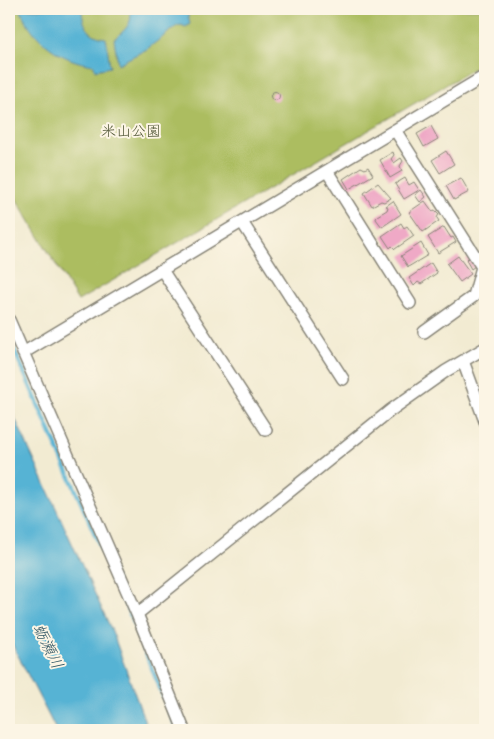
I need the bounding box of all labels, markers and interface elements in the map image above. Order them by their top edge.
park label: 米山公園 [101,120,161,141]
water label: 蛎瀬川 [29,620,69,672]

